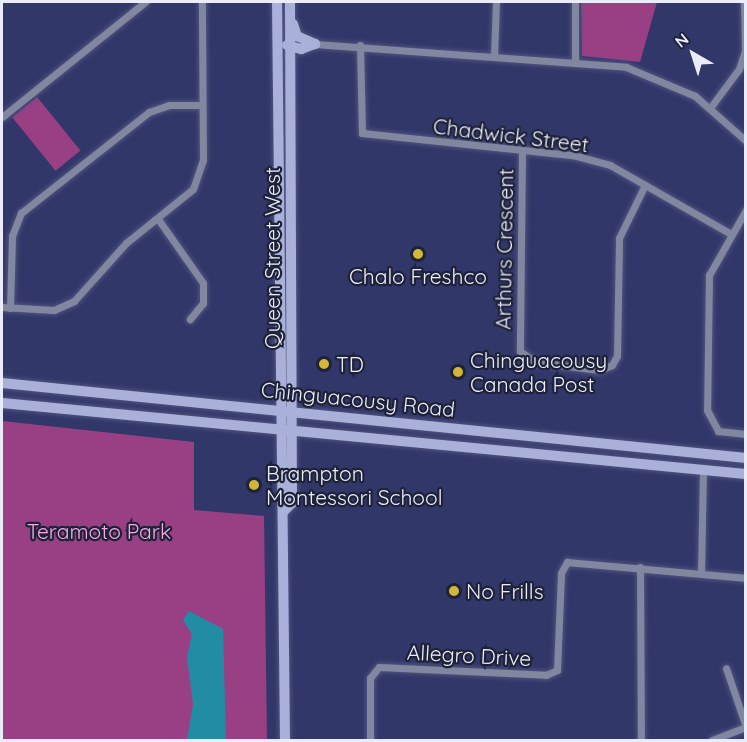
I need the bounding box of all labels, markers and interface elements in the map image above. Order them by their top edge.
north arrow [663,24,723,84]
text: N [671,29,693,51]
street label: Chadwick Street [432,113,590,157]
street label: Queen Street West [259,167,285,349]
street label: Arthurs Crescent [490,168,518,330]
marker: Chalo Freshco [411,247,425,261]
place label: Chalo Freshco [349,263,487,289]
place label: Chinguacousy Canada Post [470,347,607,397]
place label: TD [336,351,364,377]
marker: TD [317,357,331,371]
marker: Chinguacousy Canada Post [451,365,465,379]
street label: Chinguacousy Road [260,376,456,422]
place label: Brampton Montessori School [266,460,443,510]
marker: Brampton Montessori School [247,478,261,492]
park label: Teramoto Park [27,518,171,544]
place label: No Frills [466,578,543,604]
marker: No Frills [447,584,461,598]
street label: Allegro Drive [406,639,532,671]

